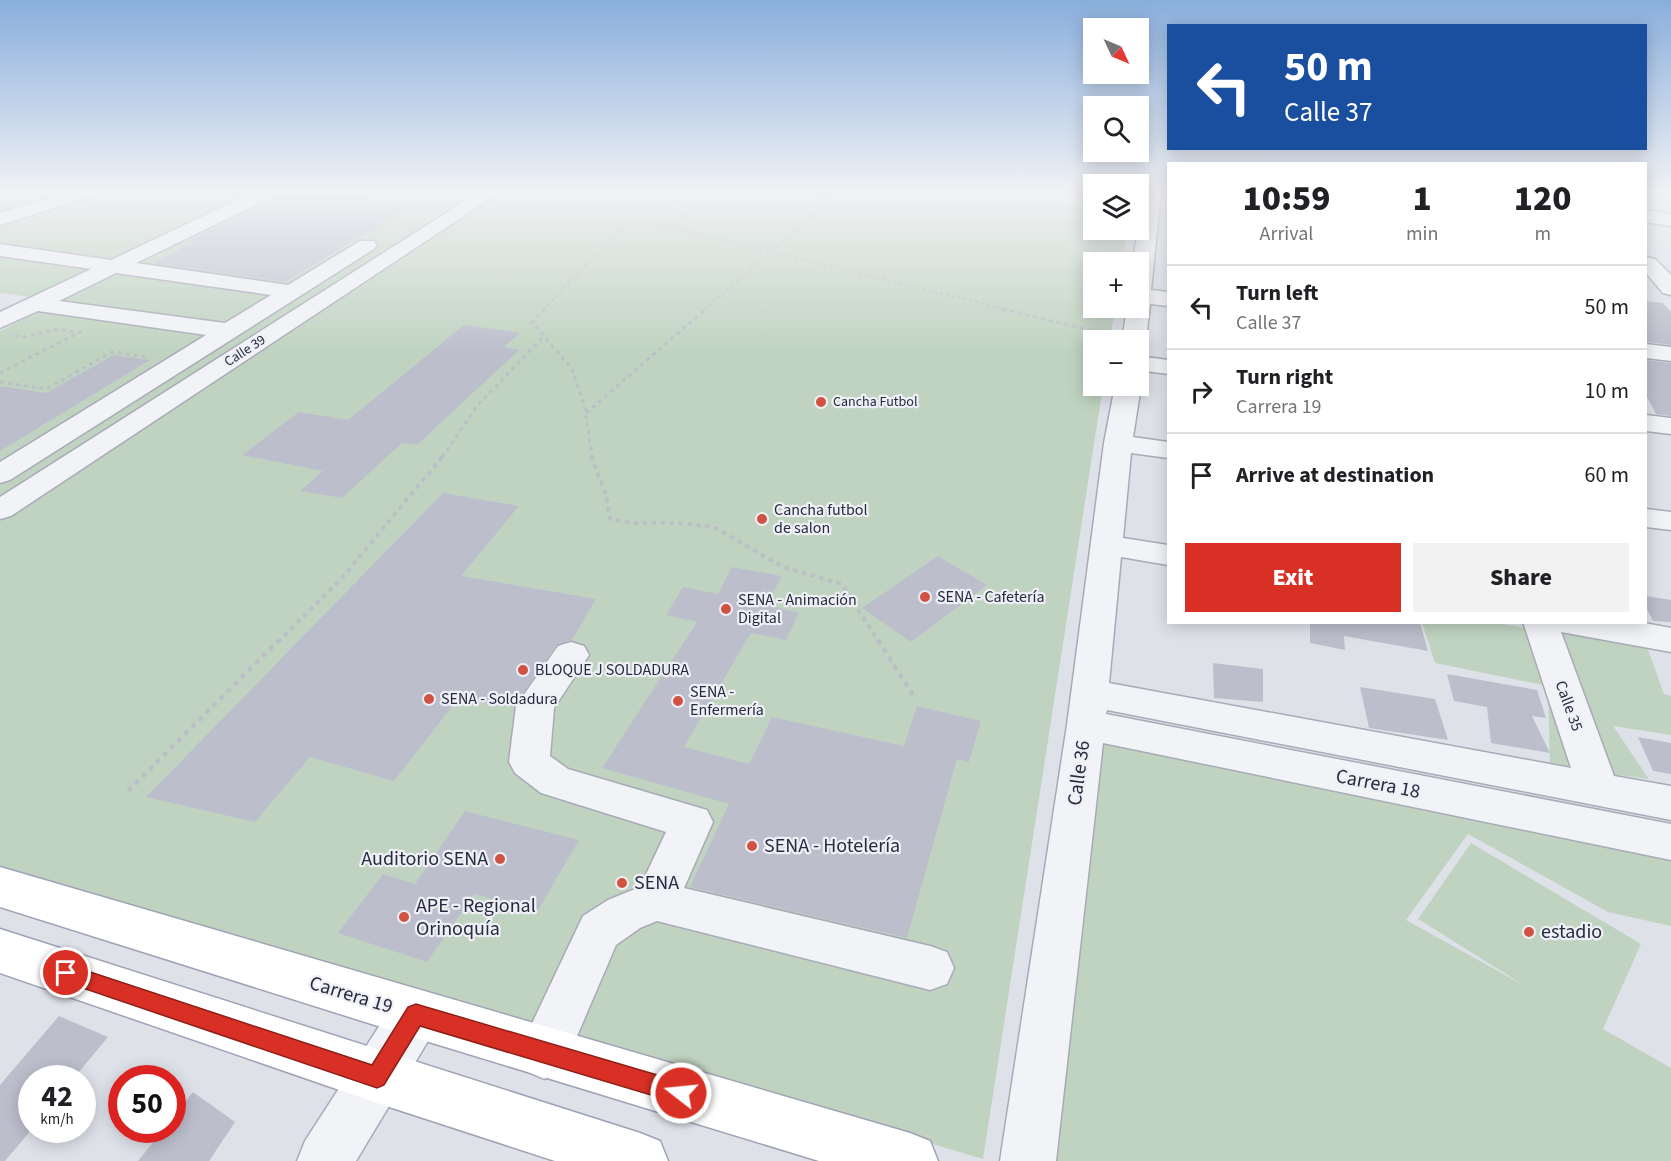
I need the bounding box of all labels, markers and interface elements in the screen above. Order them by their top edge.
north arrow [1083,18,1149,84]
map controls [1083,18,1149,396]
text: 50 m [1284,37,1373,97]
icon: left [1185,48,1263,126]
text: Calle 37 [1284,93,1372,132]
button: search [1083,96,1149,162]
text: 10:59 [1242,173,1331,224]
text: 1 [1413,173,1432,224]
text: 120 [1514,173,1572,224]
button: layers [1083,174,1149,240]
text: Arrival [1260,220,1313,248]
text: min [1406,220,1438,248]
text: m [1534,220,1551,248]
button: + [1083,252,1149,318]
text: Turn left [1236,277,1318,309]
icon: left [1185,291,1218,324]
text: 50 m [1584,291,1629,323]
text: Calle 37 [1236,309,1302,337]
street label: Calle 39 [220,330,270,372]
button: − [1083,330,1149,396]
text: Turn right [1236,361,1333,393]
icon: right [1185,375,1218,408]
text: 10 m [1584,375,1629,407]
place label: Cancha Futbol [833,392,918,412]
text: Carrera 19 [1236,393,1322,421]
marker: Cancha Futbol [814,395,828,409]
icon: arrive [1185,459,1218,492]
text: Arrive at destination [1236,459,1434,491]
text: 60 m [1584,459,1629,491]
place label: Cancha futbol de salon [774,499,868,539]
marker: Cancha futbol de salon [755,512,769,526]
button: Exit [1185,543,1401,612]
button: Share [1413,543,1629,612]
place label: SENA - Cafetería [937,586,1045,608]
place label: SENA - Animación Digital [738,589,857,629]
marker: SENA - Cafetería [918,590,932,604]
marker: SENA - Animación Digital [719,602,733,616]
place label: BLOQUE J SOLDADURA [535,659,689,681]
marker: BLOQUE J SOLDADURA [516,663,530,677]
street label: Calle 35 [1550,678,1588,734]
place label: SENA - Enfermería [690,681,764,721]
place label: SENA - Soldadura [441,688,557,710]
marker: SENA - Soldadura [422,692,436,706]
marker: SENA - Enfermería [671,694,685,708]
street label: Calle 36 [1061,739,1097,807]
street label: Carrera 18 [1333,762,1423,806]
place label: SENA - Hotelería [764,832,900,860]
marker: SENA - Hotelería [745,839,759,853]
place label: Auditorio SENA [361,845,488,873]
marker: Auditorio SENA [493,852,507,866]
place label: SENA [634,869,679,897]
marker: SENA [615,876,629,890]
place label: APE - Regional Orinoquía [416,892,536,943]
marker: APE - Regional Orinoquía [397,910,411,924]
place label: estadio [1541,918,1602,946]
marker: estadio [1522,925,1536,939]
pin [40,947,91,998]
icon: arrive [49,956,82,989]
street label: Carrera 19 [306,969,396,1021]
position arrow [649,1061,713,1125]
speed limit sign: 50 [108,1065,186,1143]
text: 42 [41,1075,73,1118]
text: km/h [40,1109,74,1130]

